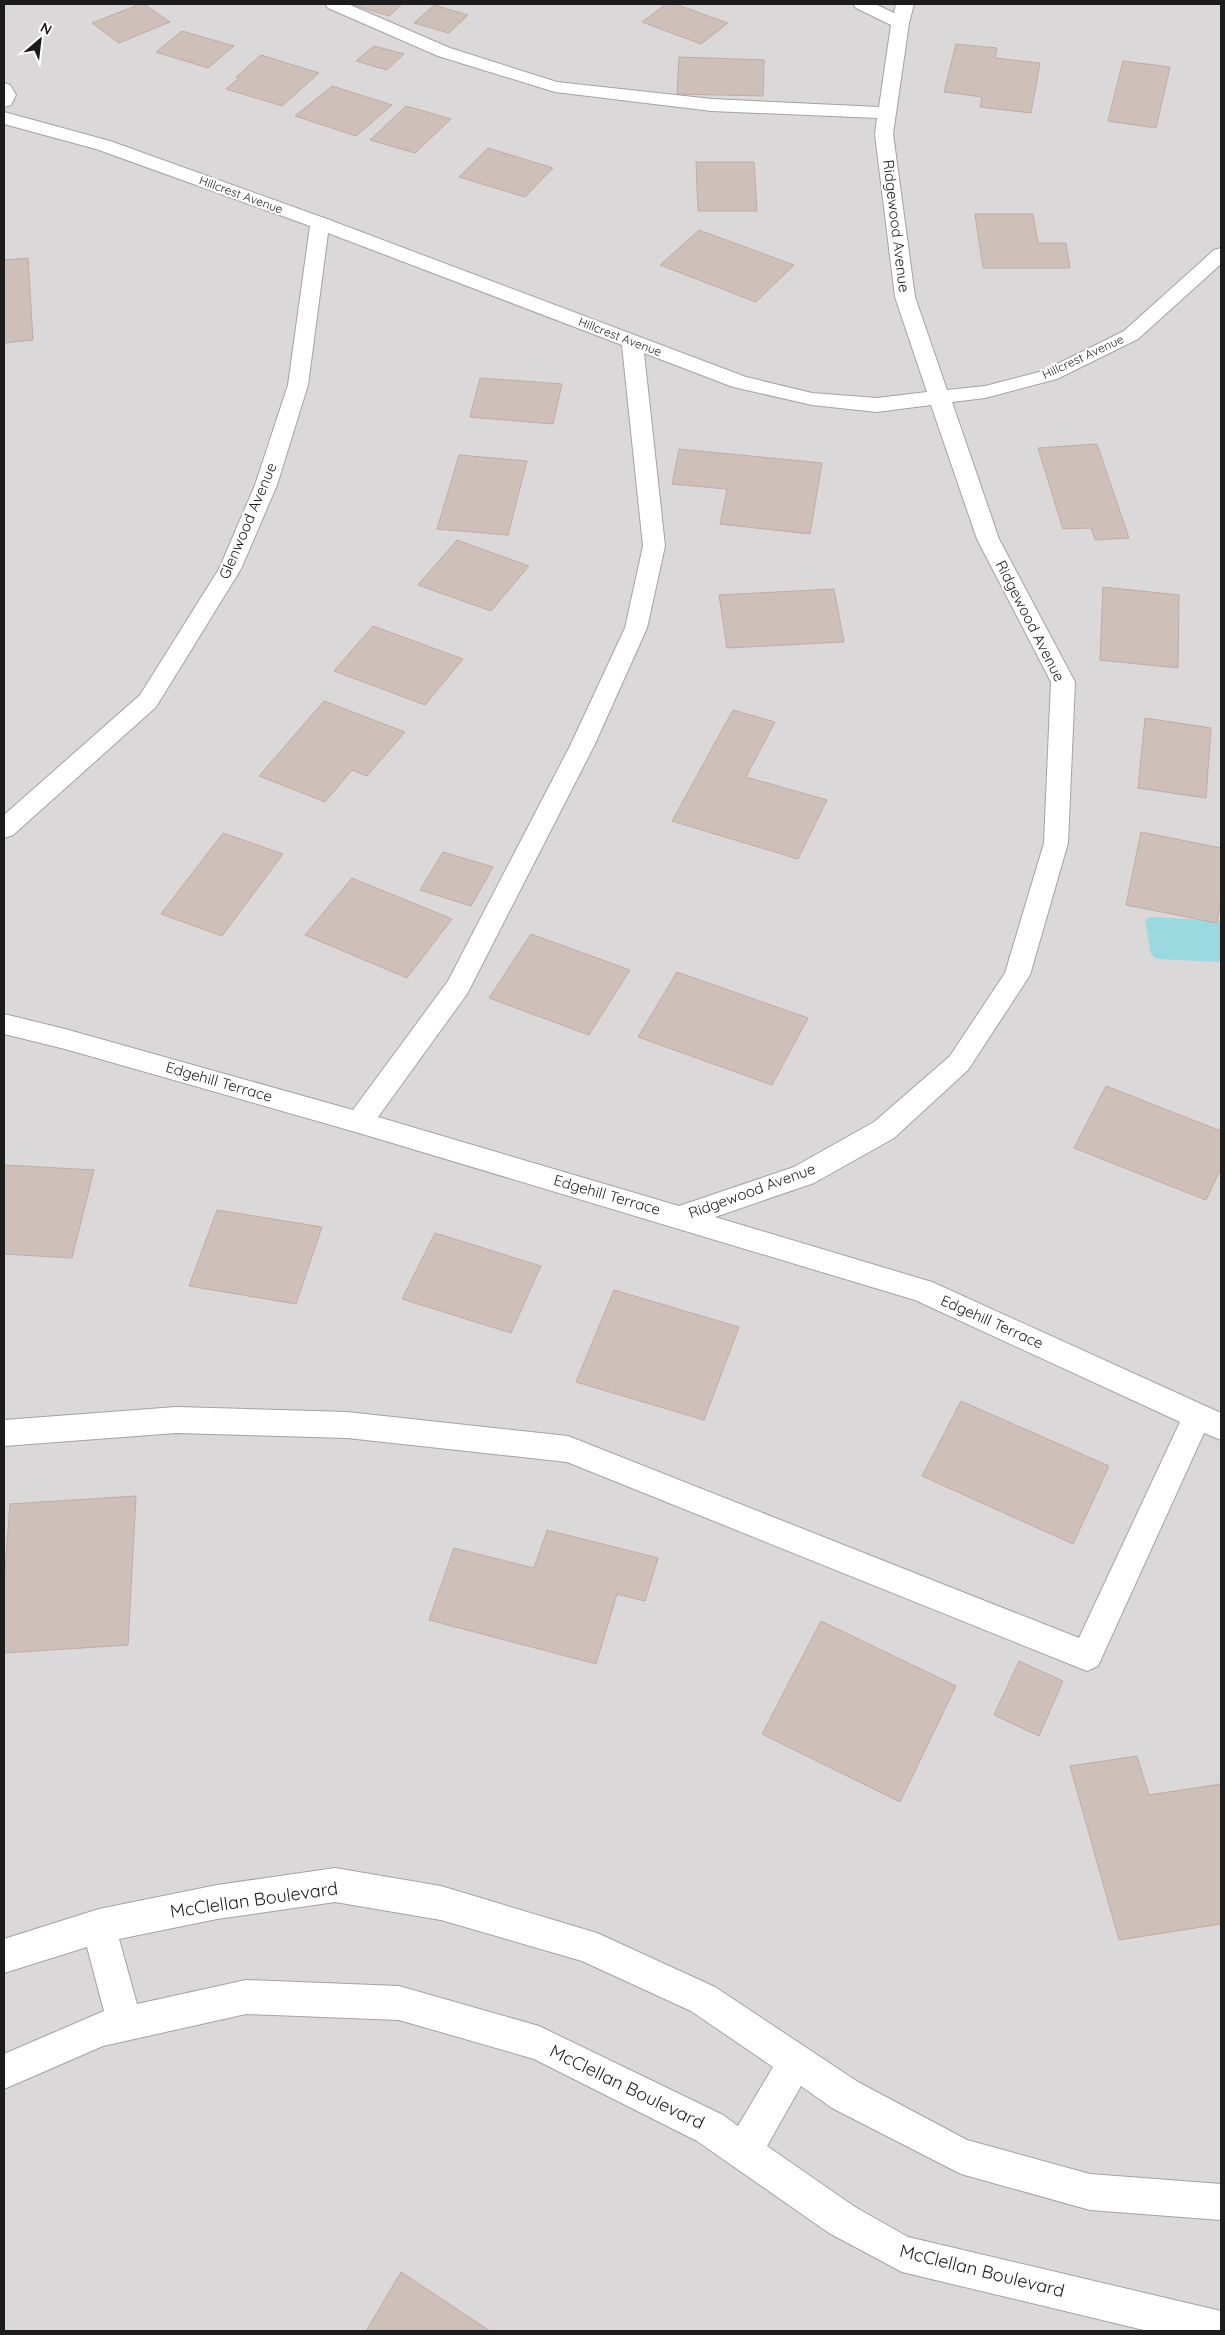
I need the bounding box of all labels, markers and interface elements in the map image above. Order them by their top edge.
north arrow [15,15,65,65]
text: N [37,18,55,39]
street label: Ridgewood Avenue [879,158,914,293]
street label: Hillcrest Avenue [197,172,285,217]
street label: Hillcrest Avenue [576,314,664,359]
street label: Hillcrest Avenue [1040,331,1126,382]
street label: Glenwood Avenue [214,460,281,582]
street label: Ridgewood Avenue [992,557,1069,685]
street label: Edgehill Terrace [164,1057,275,1106]
street label: Ridgewood Avenue [686,1159,818,1222]
street label: Edgehill Terrace [552,1170,663,1219]
street label: Edgehill Terrace [938,1290,1046,1353]
street label: McClellan Boulevard [169,1876,339,1923]
street label: McClellan Boulevard [546,2039,708,2134]
street label: McClellan Boulevard [897,2239,1067,2302]

